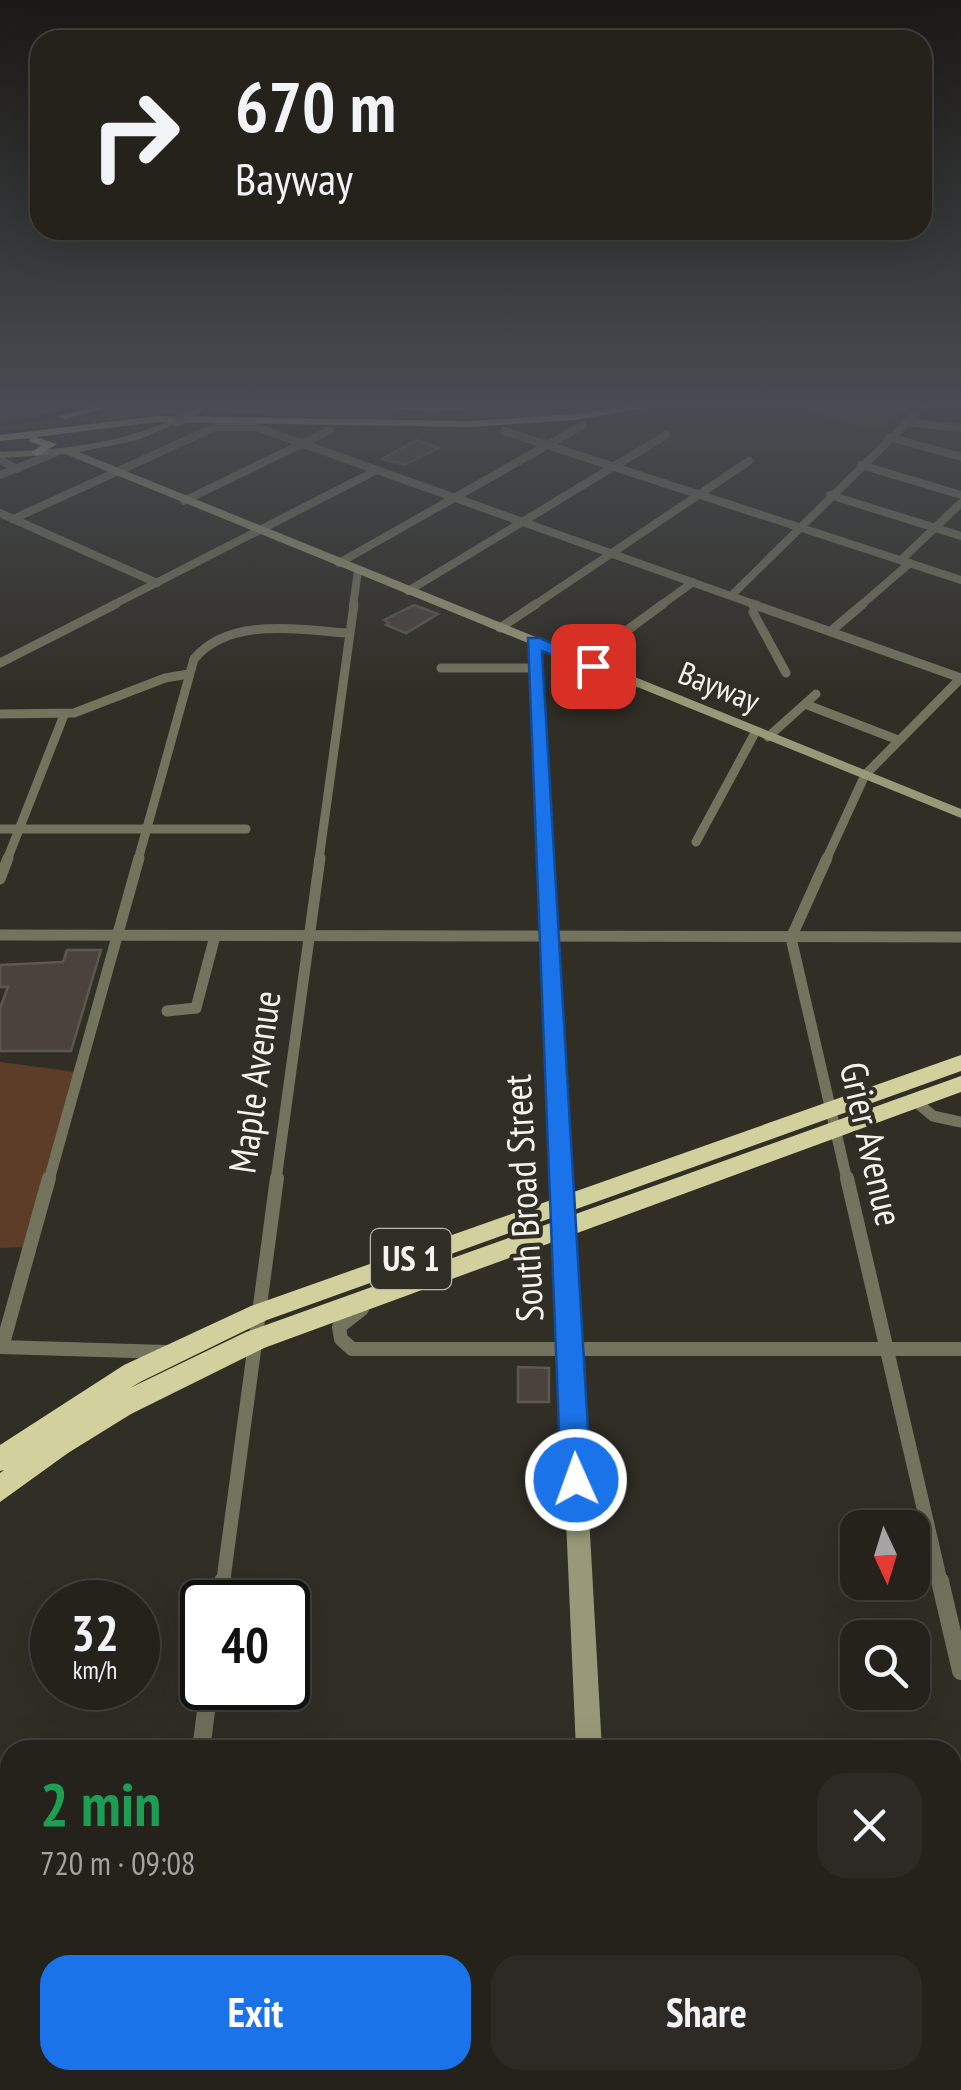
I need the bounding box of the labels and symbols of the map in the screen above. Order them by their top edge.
pin [551,624,636,709]
street label: Bayway [673,651,766,721]
street label: Maple Avenue [216,987,291,1176]
street label: Grier Avenue [830,1057,915,1230]
street label: South Broad Street [492,1073,553,1323]
road number: US 1 [371,1229,451,1289]
position arrow [524,1428,628,1532]
north arrow [840,1510,930,1600]
speed limit sign: 40 [180,1580,310,1710]

